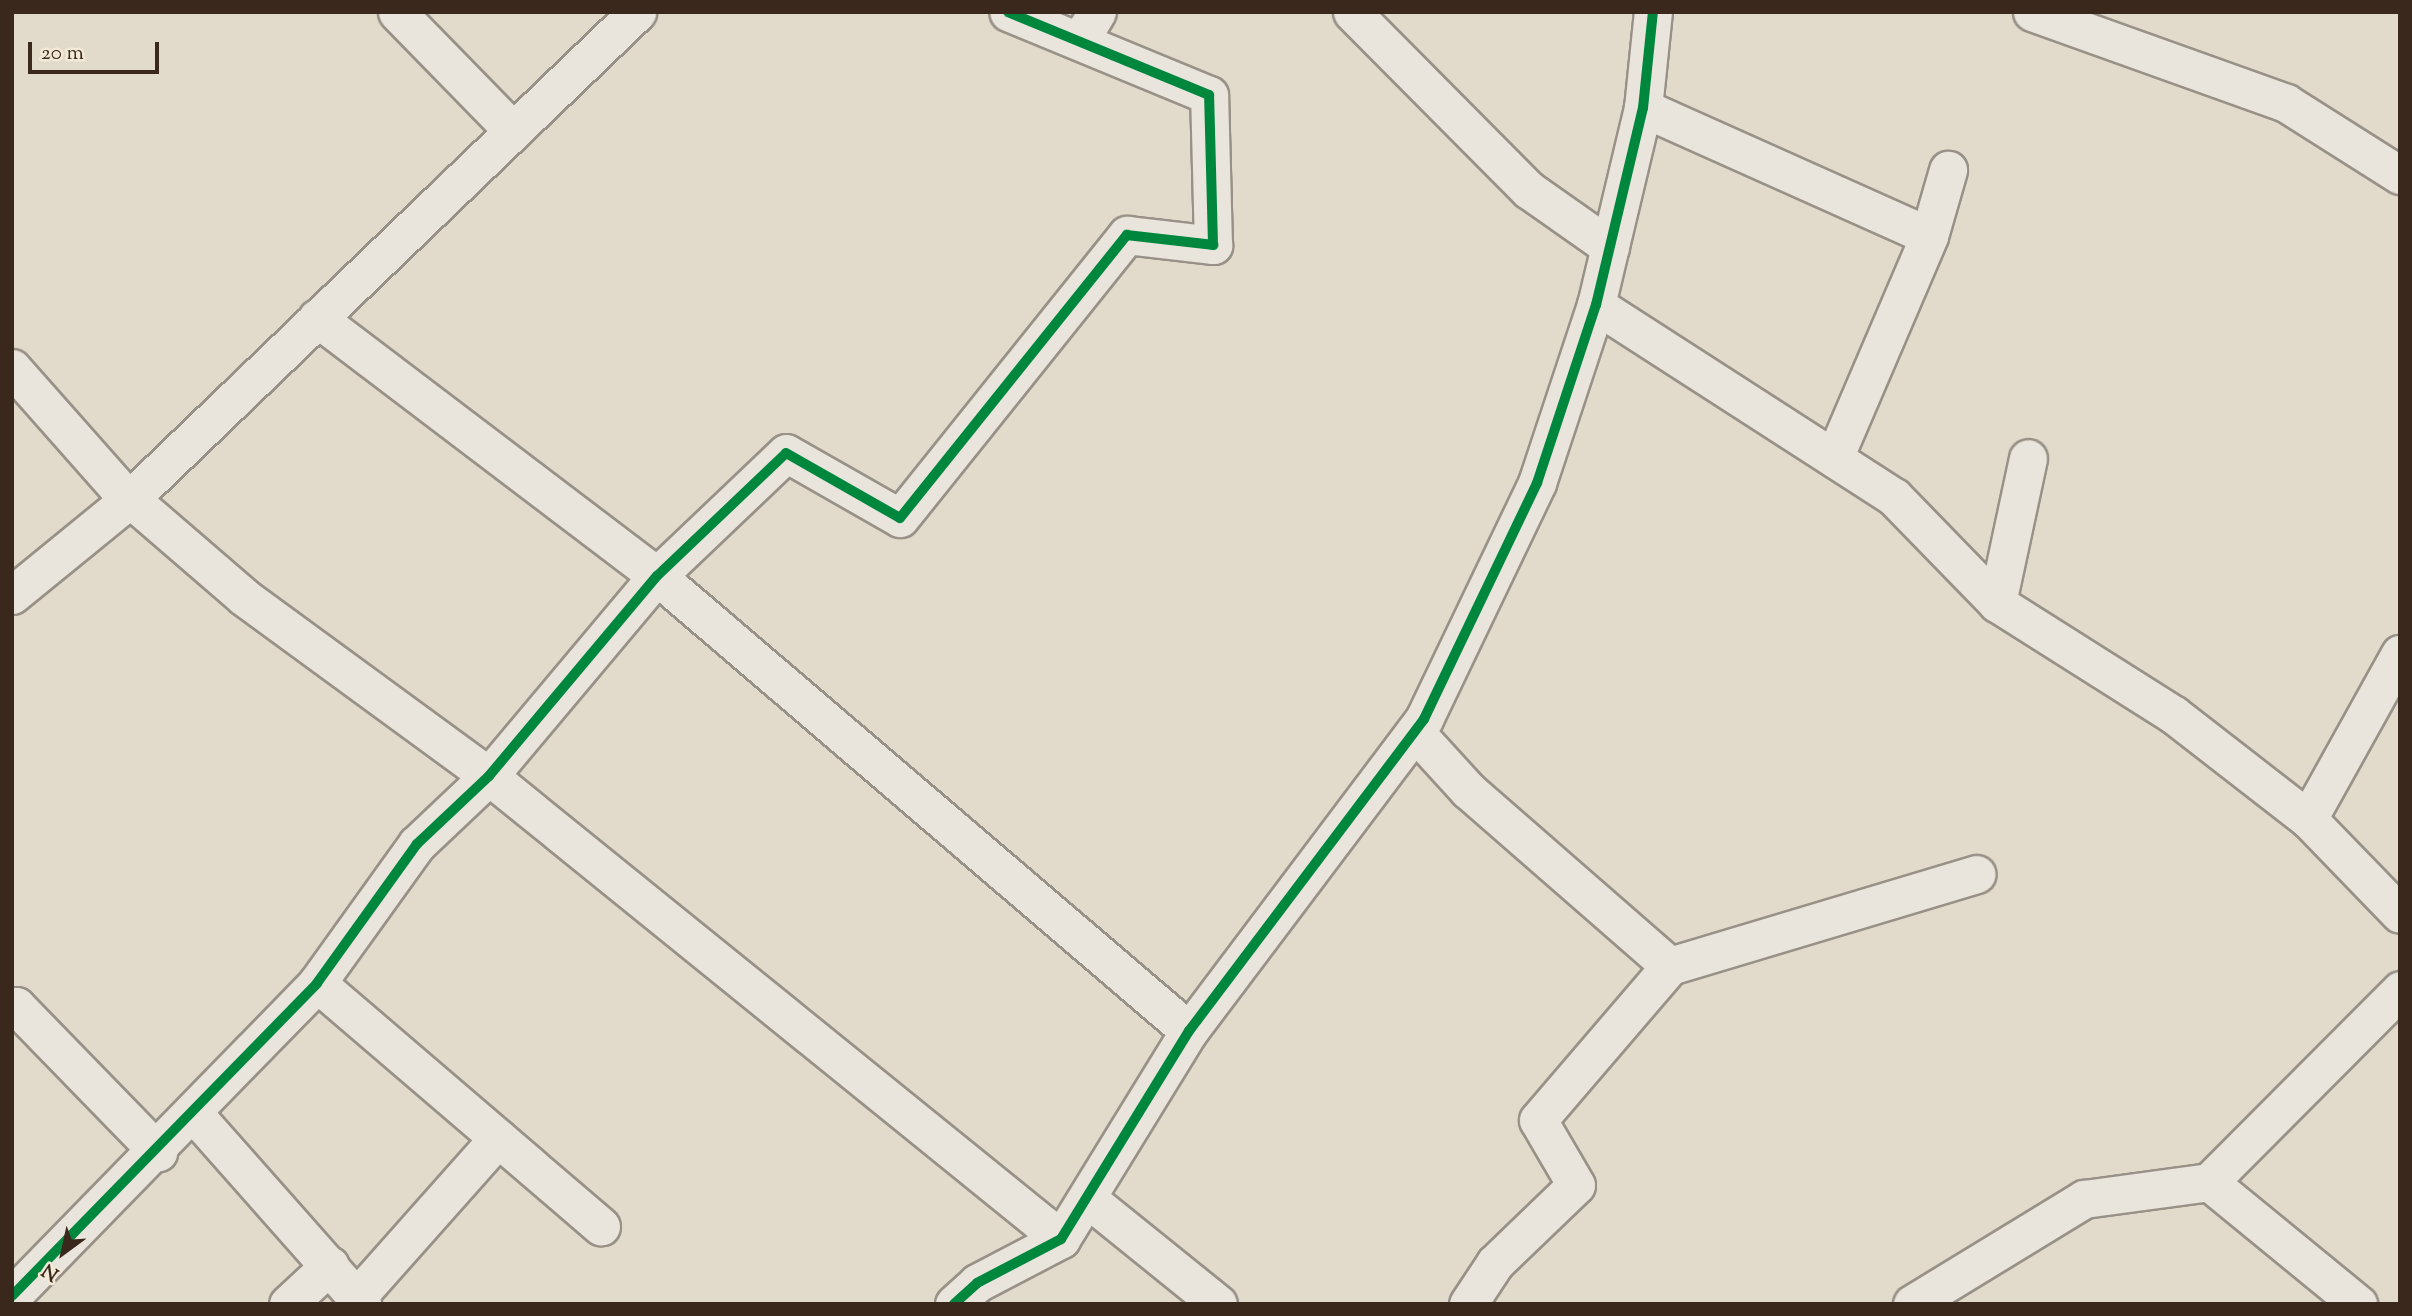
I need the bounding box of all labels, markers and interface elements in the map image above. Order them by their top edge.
scale bar [32,28,163,72]
text: 20 m [41,39,84,69]
north arrow [28,1218,98,1288]
text: N [38,1256,65,1286]

